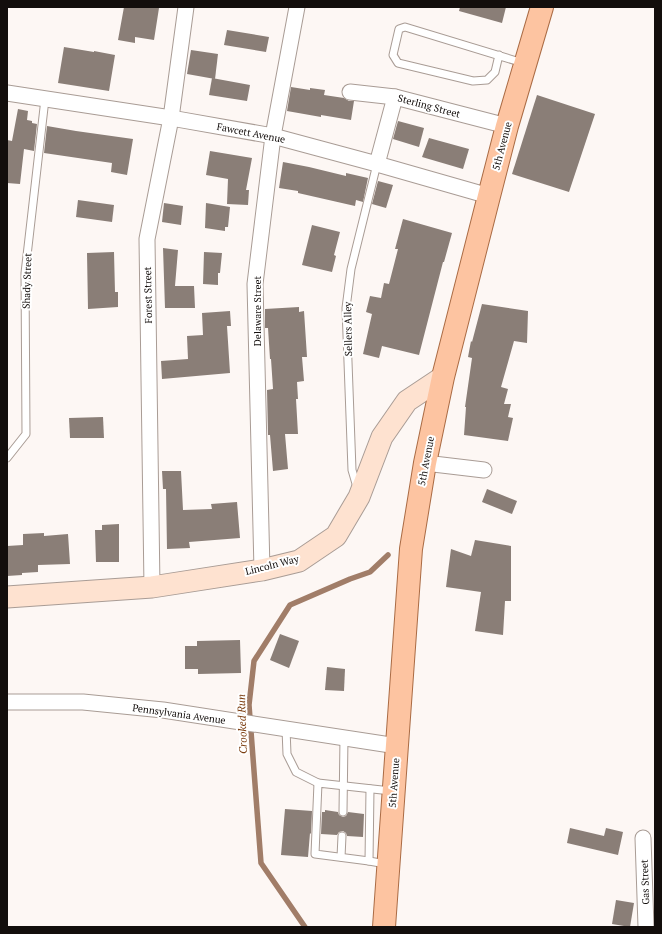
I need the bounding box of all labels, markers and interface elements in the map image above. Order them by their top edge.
street label: Sterling Street [396,91,462,121]
street label: Fawcett Avenue [216,120,286,146]
street label: 5th Avenue [489,120,515,172]
street label: Shady Street [20,253,34,309]
street label: Forest Street [141,266,155,324]
street label: Delaware Street [251,275,264,346]
street label: Sellers Alley [341,301,355,356]
street label: 5th Avenue [415,435,437,487]
street label: Lincoln Way [244,552,301,578]
water label: Crooked Run [234,694,250,754]
street label: Pennsylvania Avenue [132,701,226,727]
street label: 5th Avenue [386,758,402,808]
street label: Gas Street [638,859,652,905]

